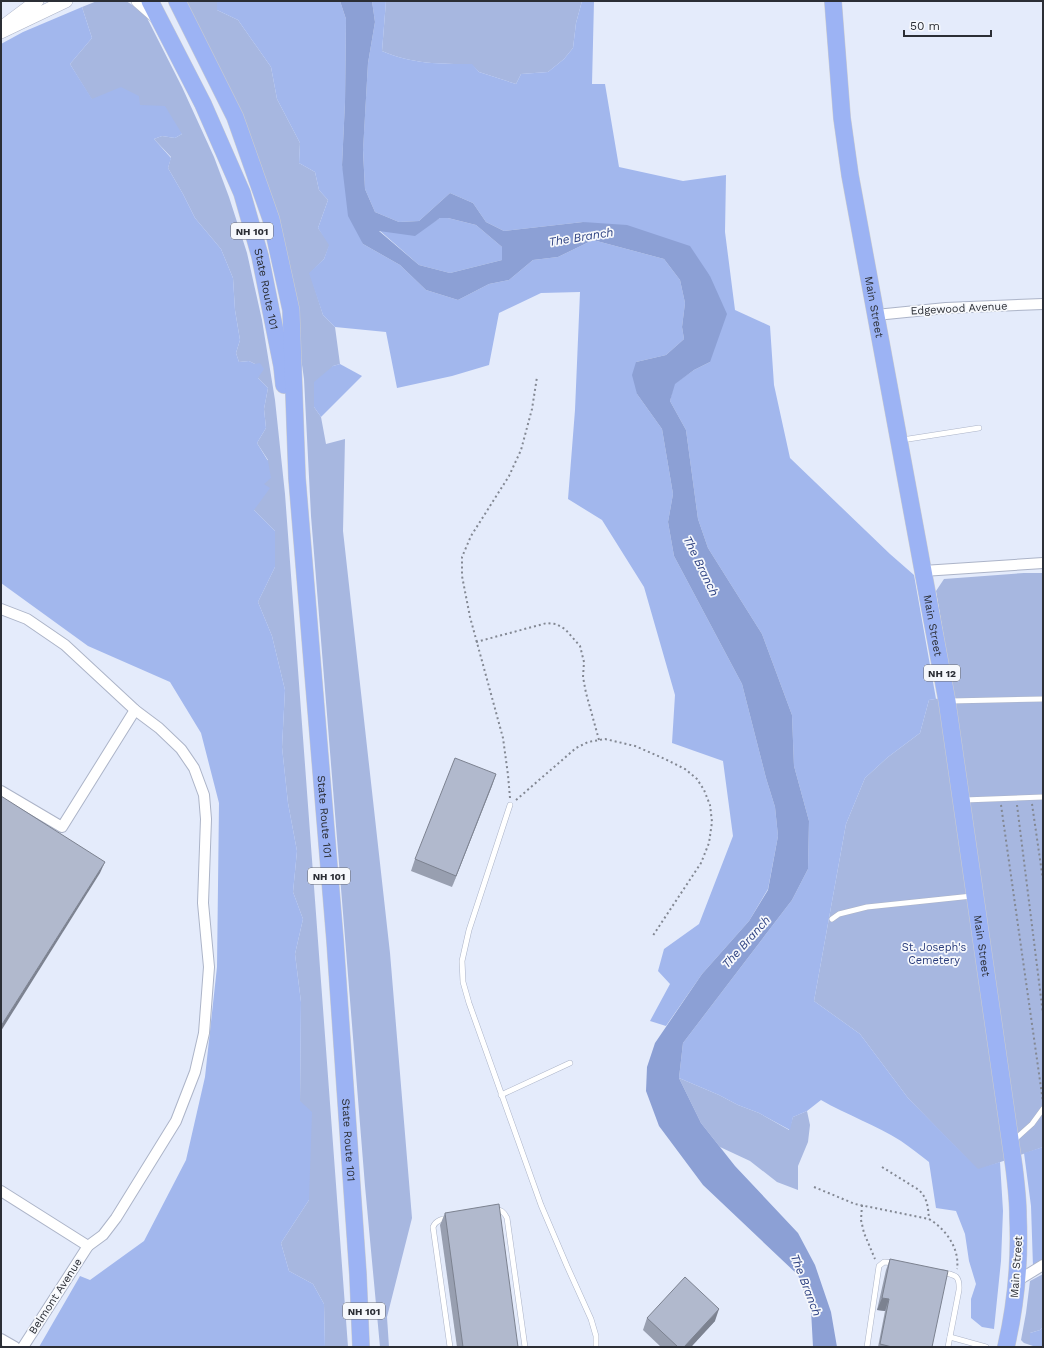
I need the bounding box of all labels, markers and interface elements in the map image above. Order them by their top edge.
scale bar [904,12,991,38]
text: 50 m [910,19,940,33]
road number: NH 101 [231,223,273,239]
water label: The Branch [548,225,614,249]
street label: State Route 101 [251,247,281,331]
street label: Main Street [862,275,886,339]
street label: Edgewood Avenue [910,299,1008,318]
water label: The Branch [680,534,722,598]
street label: Main Street [921,594,945,658]
road number: NH 12 [924,665,960,681]
street label: State Route 101 [314,775,334,859]
road number: NH 101 [308,868,350,884]
water label: The Branch [719,913,773,971]
street label: Main Street [971,914,993,978]
park label: St. Joseph's Cemetery [902,941,967,967]
street label: State Route 101 [339,1098,358,1182]
street label: Main Street [1008,1235,1025,1298]
water label: The Branch [788,1252,824,1318]
street label: Belmont Avenue [26,1256,85,1337]
road number: NH 101 [343,1303,385,1319]

